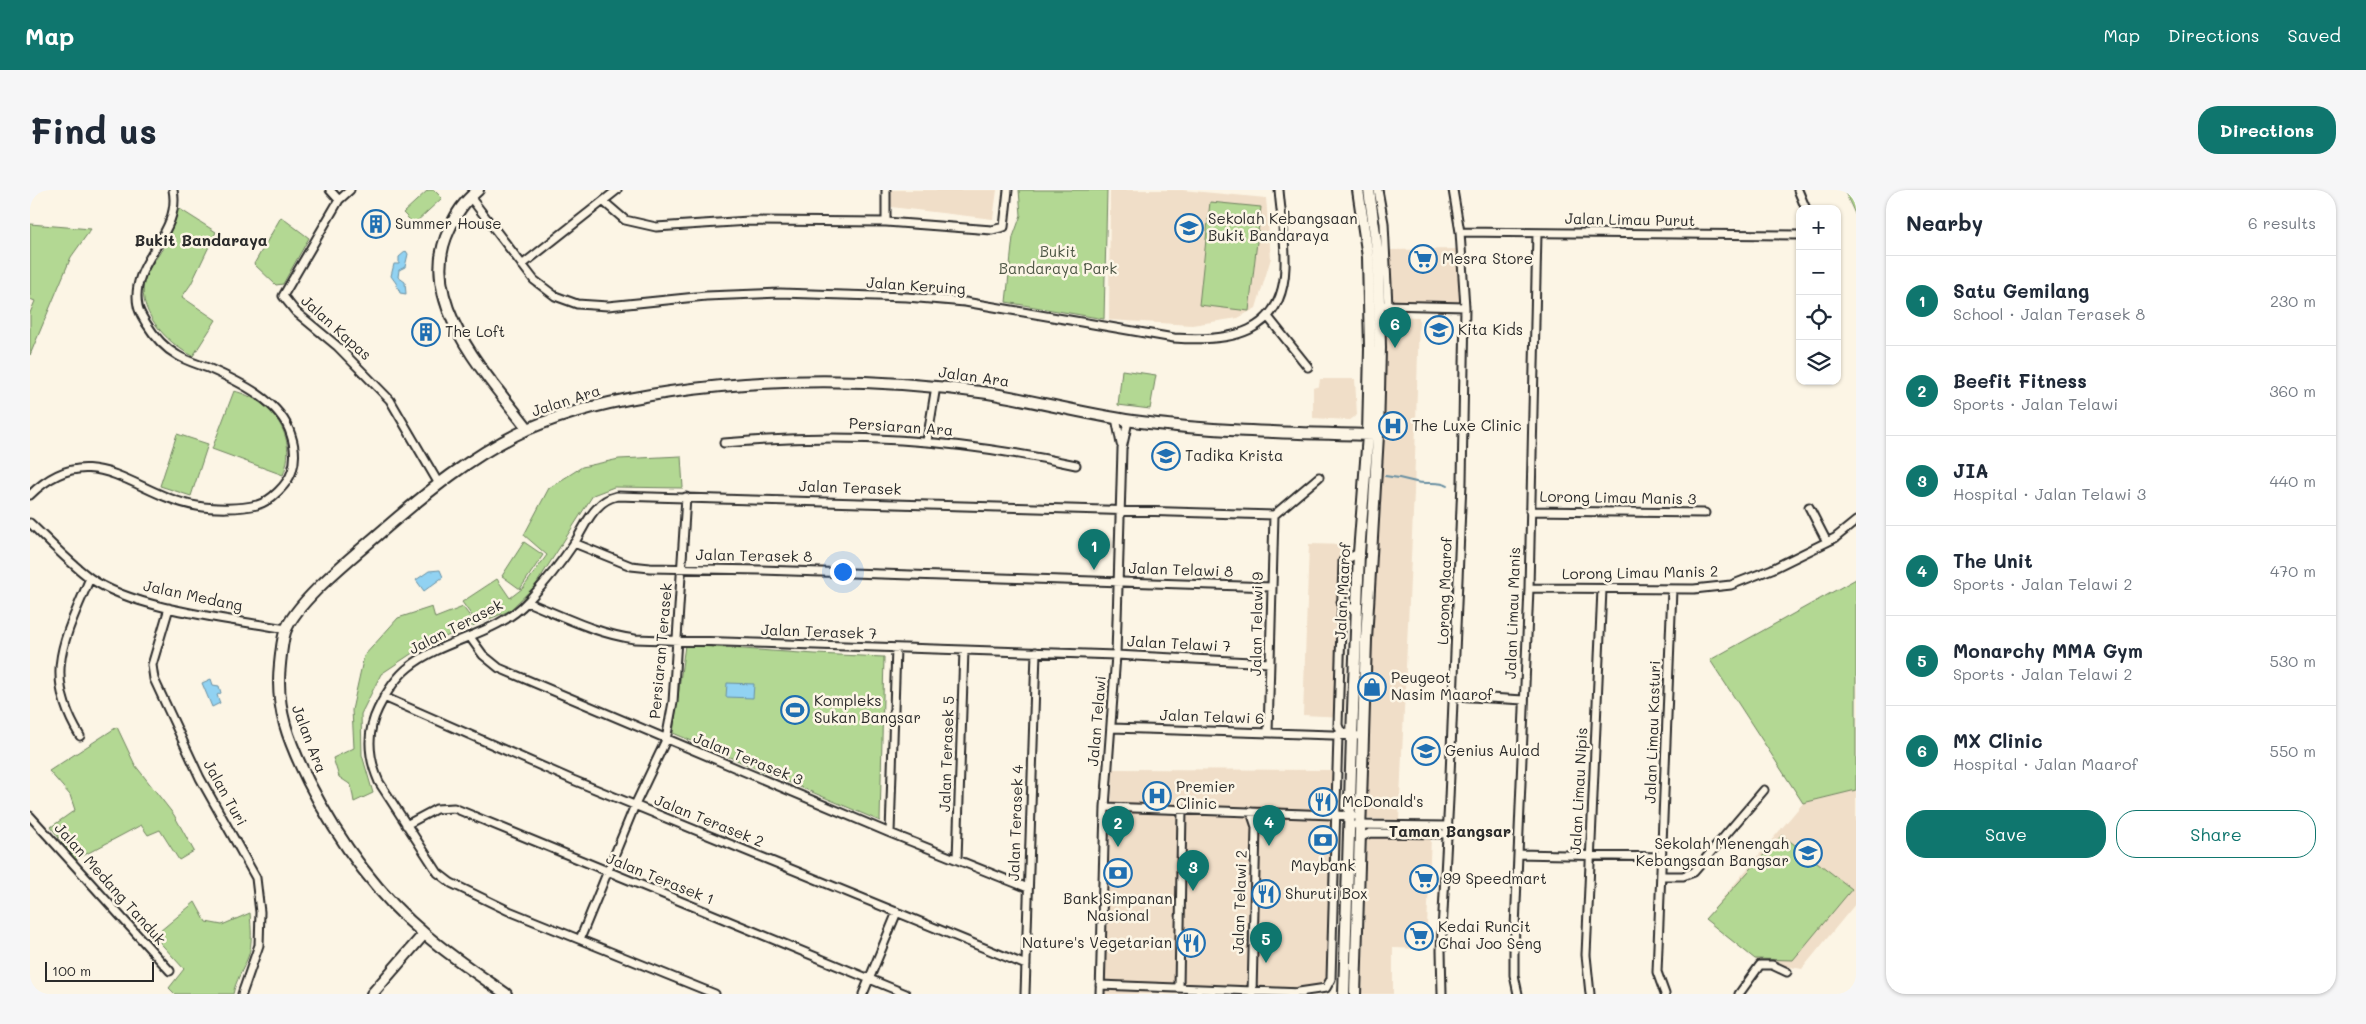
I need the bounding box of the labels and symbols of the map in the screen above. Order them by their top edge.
place label: Sekolah Kebangsaan Bukit Bandaraya [1208,208,1358,245]
street label: Jalan Limau Purut [1565,208,1695,230]
building icon: Summer House [361,209,391,239]
place label: Summer House [395,213,502,233]
school or university icon: Sekolah Kebangsaan Bukit Bandaraya [1174,213,1204,243]
district label: Bukit Bandaraya [134,229,268,250]
park label: Bukit Bandaraya Park [999,241,1117,278]
supermarket icon: Mesra Store [1408,244,1438,274]
place label: Mesra Store [1442,248,1533,268]
street label: Jalan Keruing [866,272,967,298]
street label: Jalan Kapas [297,290,376,364]
pin: 6 [1379,307,1411,348]
school or university icon: Kita Kids [1424,315,1454,345]
building icon: The Loft [411,317,441,347]
place label: Kita Kids [1458,319,1523,339]
place label: The Loft [445,321,505,341]
street label: Jalan Ara [938,361,1011,391]
street label: Jalan Ara [529,380,603,421]
hospital icon: The Luxe Clinic [1378,411,1408,441]
street label: Persiaran Ara [848,412,954,440]
place label: The Luxe Clinic [1412,415,1522,435]
school or university icon: Tadika Krista [1151,441,1181,471]
place label: Tadika Krista [1185,445,1283,465]
street label: Jalan Terasek [798,475,902,499]
street label: Lorong Limau Manis 3 [1539,486,1697,508]
pin: 1 [1078,529,1110,570]
street label: Lorong Maarof [1432,536,1456,645]
street label: Jalan Maarof [1329,541,1355,640]
street label: Jalan Terasek 8 [695,544,813,566]
street label: Jalan Limau Manis [1500,547,1524,679]
street label: Jalan Telawi 8 [1128,557,1234,581]
your location [830,559,856,585]
street label: Lorong Limau Manis 2 [1562,561,1718,583]
street label: Jalan Telawi 9 [1245,571,1267,676]
street label: Jalan Medang [142,575,245,615]
street label: Persiaran Terasek [644,582,676,720]
street label: Jalan Terasek [405,594,506,658]
street label: Jalan Terasek 7 [761,619,877,643]
street label: Jalan Telawi 7 [1127,630,1231,656]
street label: Jalan Limau Kasturi [1640,660,1664,804]
place label: Peugeot Nasim Maarof [1391,667,1494,704]
shop icon: Peugeot Nasim Maarof [1357,672,1387,702]
street label: Jalan Telawi [1082,675,1110,767]
place label: Kompleks Sukan Bangsar [814,690,921,727]
sports icon: Kompleks Sukan Bangsar [780,695,810,725]
street label: Jalan Terasek 5 [934,695,958,812]
street label: Jalan Ara [288,702,332,775]
street label: Jalan Telawi 6 [1159,704,1265,728]
street label: Jalan Terasek 3 [691,727,806,789]
street label: Jalan Limau Nipis [1565,727,1591,855]
school or university icon: Genius Aulad [1411,736,1441,766]
place label: Genius Aulad [1445,740,1540,760]
street label: Jalan Turi [200,756,252,829]
street label: Jalan Terasek 4 [1003,764,1027,882]
place label: Premier Clinic [1176,776,1235,813]
hospital icon: Premier Clinic [1142,781,1172,811]
restaurant icon: McDonald's [1308,787,1338,817]
street label: Jalan Terasek 2 [652,789,767,851]
place label: McDonald's [1342,791,1424,811]
pin: 4 [1253,805,1285,846]
pin: 2 [1102,806,1134,847]
street label: Jalan Medang Tanduk [51,818,171,949]
district label: Taman Bangsar [1389,820,1511,841]
bank icon: Maybank [1308,825,1338,855]
place label: Sekolah Menengah Kebangsaan Bangsar [1636,833,1789,870]
school or university icon: Sekolah Menengah Kebangsaan Bangsar [1793,838,1823,868]
street label: Jalan Terasek 1 [604,847,717,909]
pin: 3 [1177,850,1209,891]
street label: Jalan Telawi 2 [1227,850,1251,954]
place label: Maybank [1291,855,1355,875]
bank icon: Bank Simpanan Nasional [1103,858,1133,888]
supermarket icon: 99 Speedmart [1409,864,1439,894]
place label: 99 Speedmart [1443,868,1547,888]
restaurant icon: Shuruti Box [1251,879,1281,909]
place label: Shuruti Box [1285,883,1368,903]
place label: Bank Simpanan Nasional [1063,888,1173,925]
place label: Kedai Runcit Chai Joo Seng [1438,916,1542,953]
supermarket icon: Kedai Runcit Chai Joo Seng [1404,921,1434,951]
pin: 5 [1250,922,1282,963]
restaurant icon: Nature's Vegetarian [1176,928,1206,958]
place label: Nature's Vegetarian [1022,932,1172,952]
scale bar [45,959,154,982]

